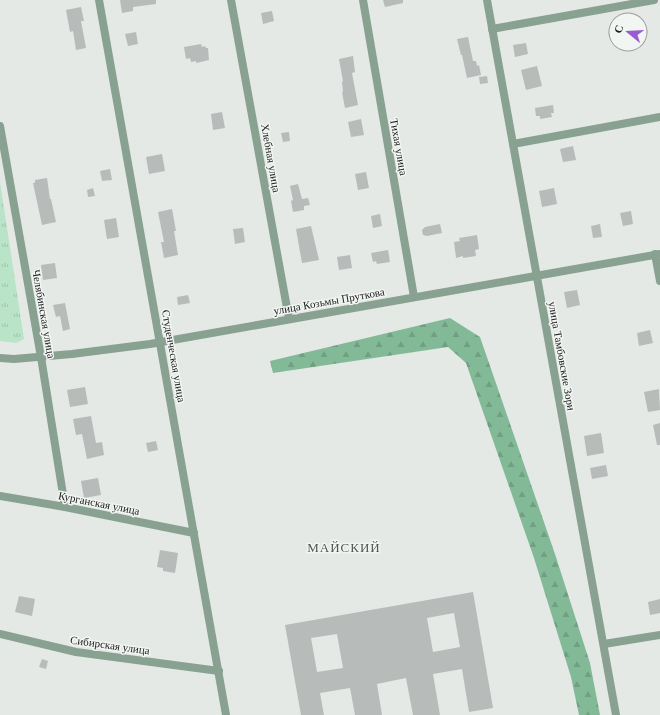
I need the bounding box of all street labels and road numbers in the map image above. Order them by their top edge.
street label: Тихая улица [388,118,410,176]
street label: Хлебная улица [259,123,283,193]
street label: Челябинская улица [30,269,58,359]
street label: улица Козьмы Пруткова [273,285,386,317]
street label: улица Тамбовские Зори [546,301,578,412]
street label: Студенческая улица [160,309,188,403]
street label: Курганская улица [57,489,141,517]
street label: Сибирская улица [69,633,151,657]

